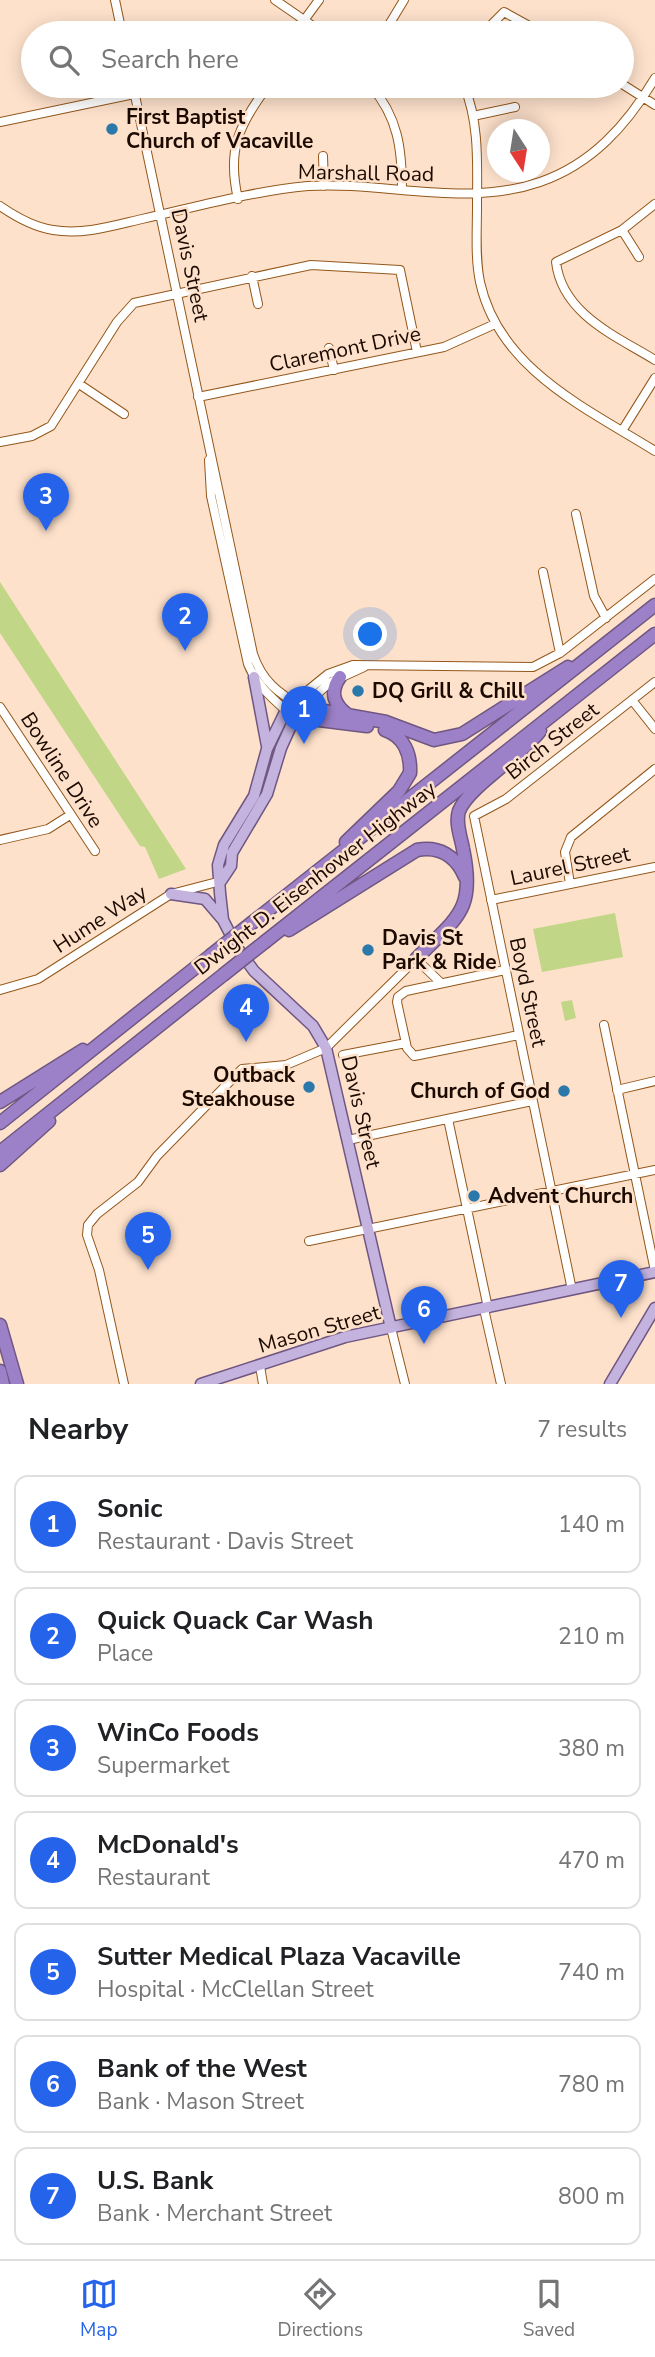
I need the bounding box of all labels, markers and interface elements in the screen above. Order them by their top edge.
search box [21,21,634,98]
icon: search [45,41,83,79]
text: Search here [101,42,239,77]
place label: First Baptist Church of Vacaville [126,103,313,155]
north arrow [487,119,550,182]
marker: First Baptist Church of Vacaville [104,121,120,137]
street label: Marshall Road [298,158,434,188]
street label: Davis Street [164,206,216,325]
street label: Claremont Drive [267,319,423,379]
pin: 3 [23,473,69,531]
pin: 2 [162,593,208,651]
your location [353,617,387,651]
place label: DQ Grill & Chill [372,677,525,705]
marker: DQ Grill & Chill [350,683,366,699]
pin: 1 [281,686,327,744]
street label: Birch Street [500,695,605,786]
street label: Bowline Drive [14,707,110,833]
street label: Dwight D. Eisenhower Highway [188,775,442,981]
street label: Laurel Street [508,840,633,892]
street label: Hume Way [48,878,152,960]
place label: Davis St Park & Ride [382,924,497,976]
street label: Boyd Street [503,935,553,1050]
marker: Davis St Park & Ride [360,942,376,958]
pin: 4 [223,984,269,1042]
street label: Davis Street [334,1053,388,1172]
place label: Outback Steakhouse [182,1061,296,1113]
place label: Church of God [410,1077,550,1105]
marker: Outback Steakhouse [301,1079,317,1095]
marker: Church of God [556,1083,572,1099]
place label: Advent Church [488,1182,633,1210]
marker: Advent Church [466,1188,482,1204]
pin: 5 [125,1212,171,1270]
pin: 7 [598,1260,644,1318]
pin: 6 [401,1286,447,1344]
street label: Mason Street [255,1298,384,1360]
text: Nearby [28,1409,128,1450]
text: 7 results [537,1414,627,1445]
text: Sonic [97,1491,163,1526]
text: 1 [46,1509,60,1540]
text: 140 m [558,1509,625,1540]
text: Restaurant · Davis Street [97,1526,353,1557]
text: Quick Quack Car Wash [97,1603,373,1638]
text: 2 [46,1621,60,1652]
text: 210 m [558,1621,625,1652]
text: Place [97,1638,153,1669]
text: WinCo Foods [97,1715,259,1750]
text: 3 [46,1733,60,1764]
text: 380 m [558,1733,625,1764]
text: Supermarket [97,1750,230,1781]
text: McDonald's [97,1827,239,1862]
text: 4 [46,1845,60,1876]
text: 470 m [558,1845,625,1876]
text: Restaurant [97,1862,210,1893]
text: Sutter Medical Plaza Vacaville [97,1939,461,1974]
text: 5 [46,1957,60,1988]
text: 740 m [558,1957,625,1988]
text: Hospital · McClellan Street [97,1974,373,2005]
text: Bank of the West [97,2051,307,2086]
text: 6 [46,2069,60,2100]
text: 780 m [558,2069,625,2100]
text: Bank · Mason Street [97,2086,304,2117]
text: U.S. Bank [97,2163,213,2198]
text: 7 [46,2181,60,2212]
text: 800 m [558,2181,625,2212]
text: Bank · Merchant Street [97,2198,332,2229]
tab: Map [80,2275,118,2343]
tab: Directions [277,2275,363,2343]
tab: Saved [523,2275,575,2343]

